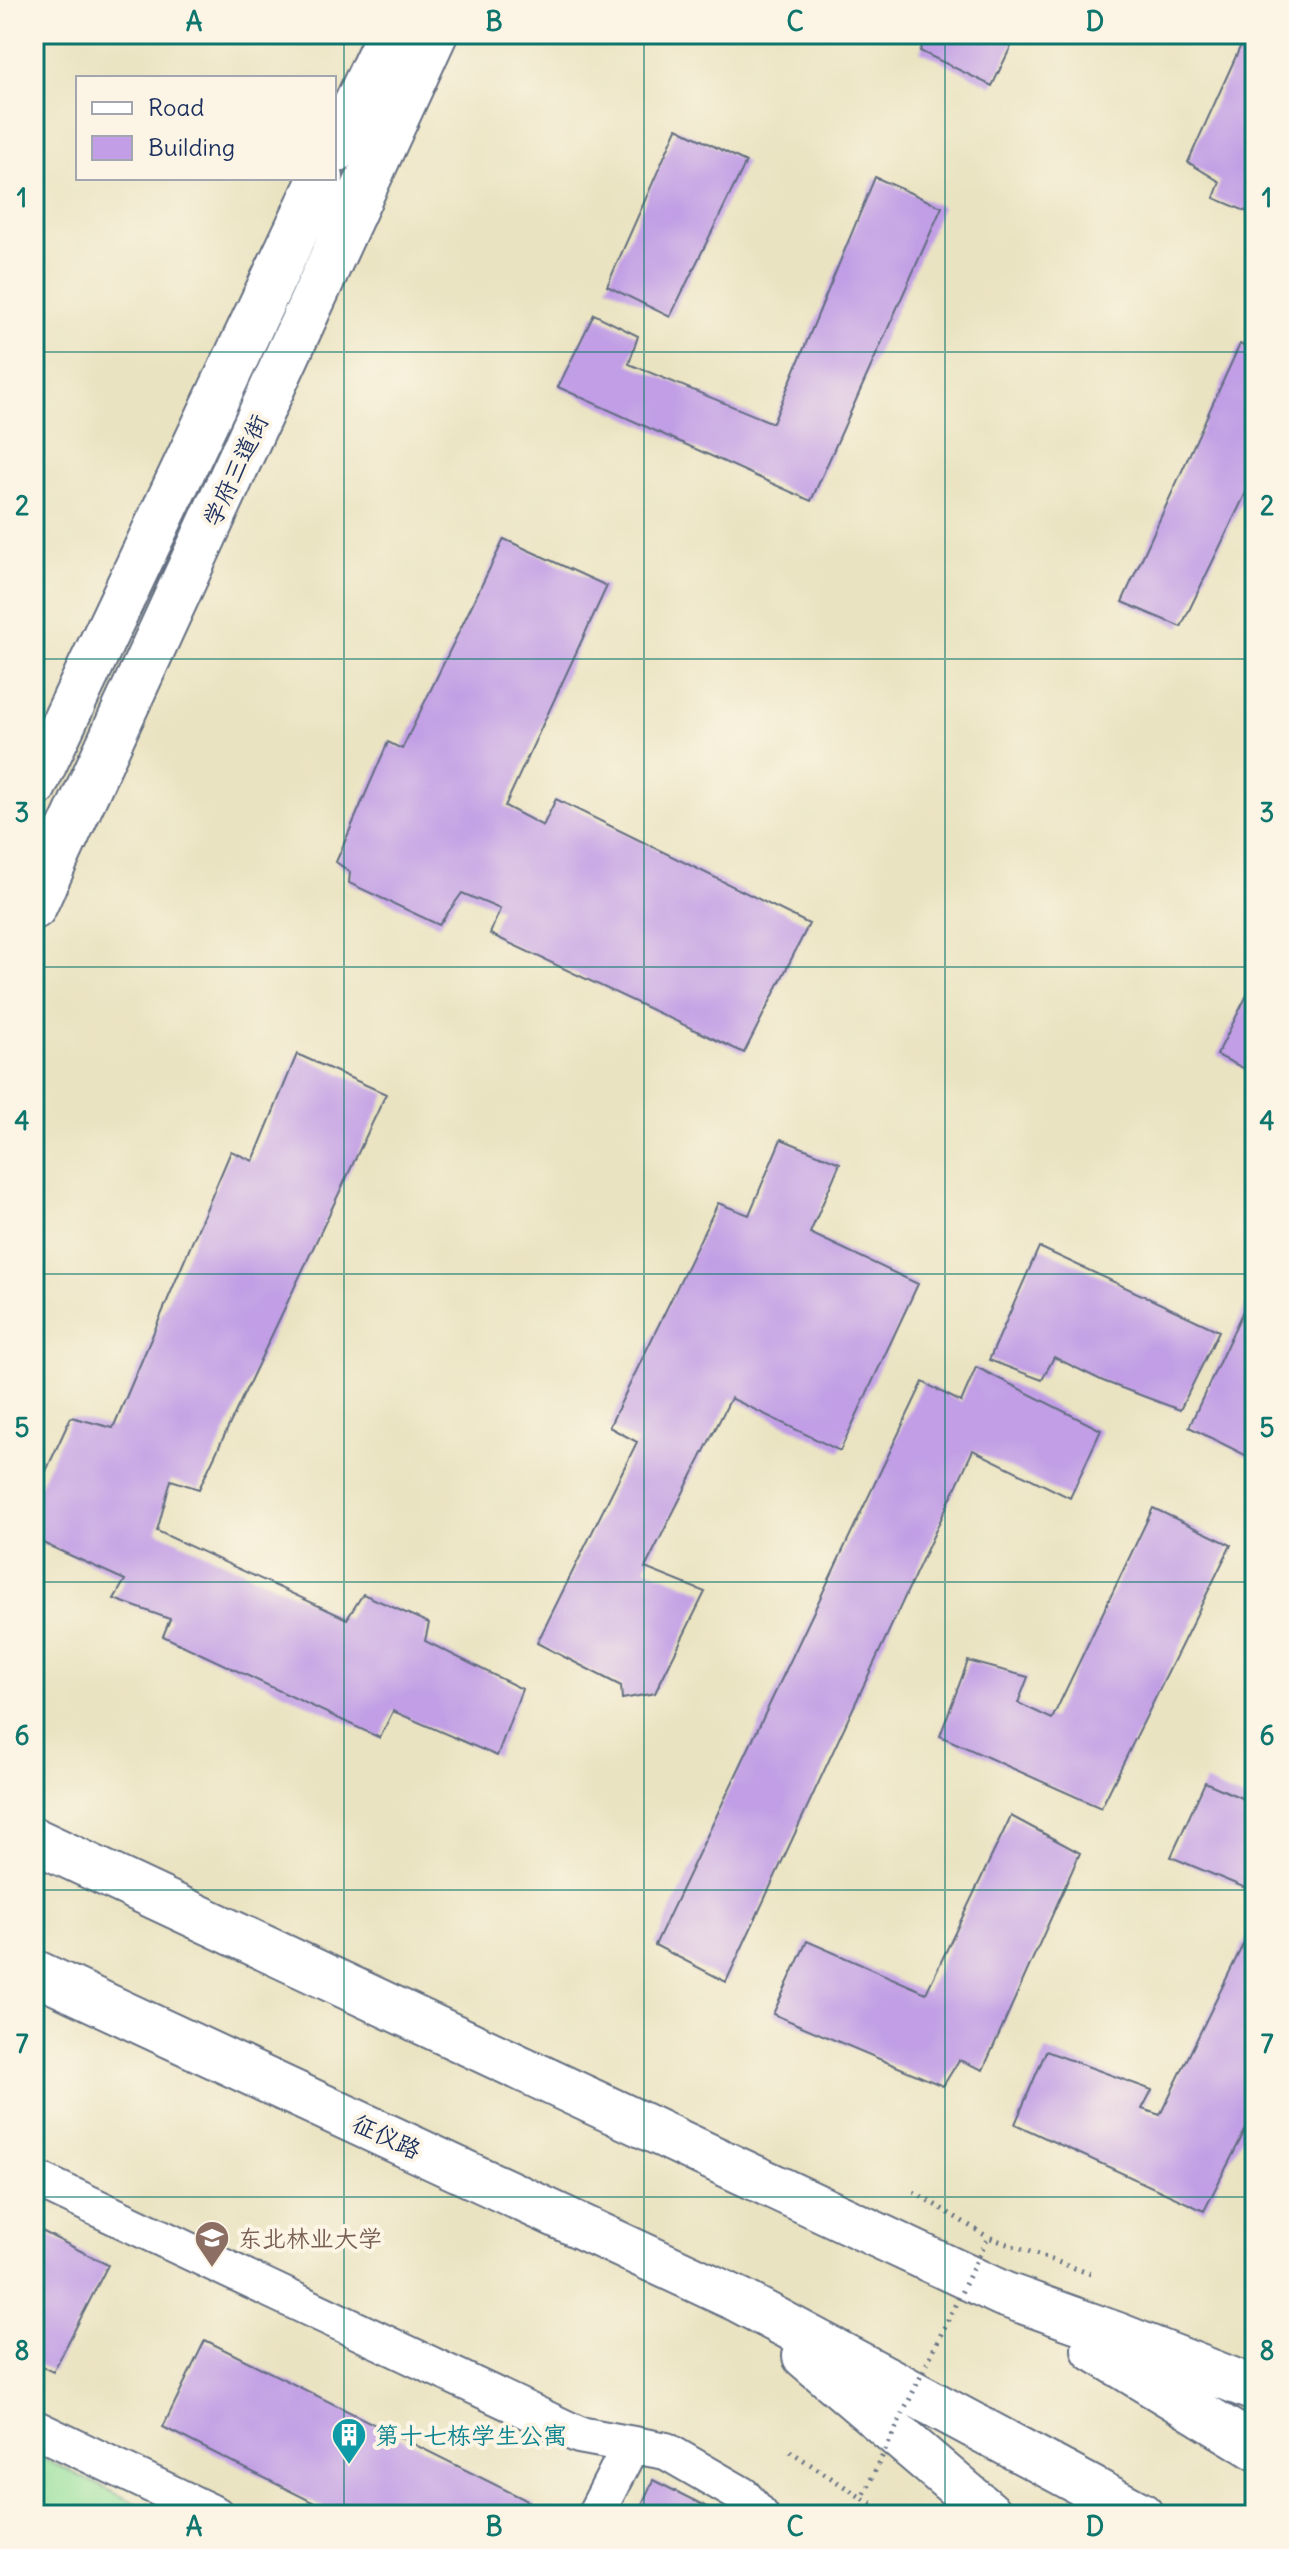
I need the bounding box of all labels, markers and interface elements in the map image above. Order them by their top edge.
text: A [186,5,203,38]
text: B [485,5,503,38]
text: C [786,5,804,38]
text: D [1086,5,1104,38]
legend [76,76,336,180]
text: Road [148,92,204,122]
text: Building [148,132,235,162]
text: 1 [17,181,27,214]
text: 1 [1262,181,1272,214]
street label: 学府三道街 [196,409,274,531]
text: 2 [15,489,29,522]
text: 2 [1260,489,1274,522]
text: 3 [15,796,29,829]
text: 3 [1260,796,1274,829]
text: 4 [14,1104,30,1137]
text: 4 [1259,1104,1275,1137]
text: 5 [15,1411,30,1444]
text: 5 [1260,1411,1275,1444]
text: 6 [14,1719,30,1752]
text: 6 [1259,1719,1275,1752]
text: 7 [16,2027,29,2060]
text: 7 [1261,2027,1274,2060]
street label: 征仪路 [348,2107,426,2165]
school or university icon: 东北林业大学 [193,2219,231,2269]
place label: 东北林业大学 [238,2223,382,2253]
text: 8 [15,2334,29,2367]
text: 8 [1260,2334,1274,2367]
building icon: 第十七栋学生公寓 [330,2416,368,2466]
place label: 第十七栋学生公寓 [375,2420,567,2450]
text: A [186,2510,203,2543]
text: B [485,2510,503,2543]
text: C [786,2510,804,2543]
text: D [1086,2510,1104,2543]

